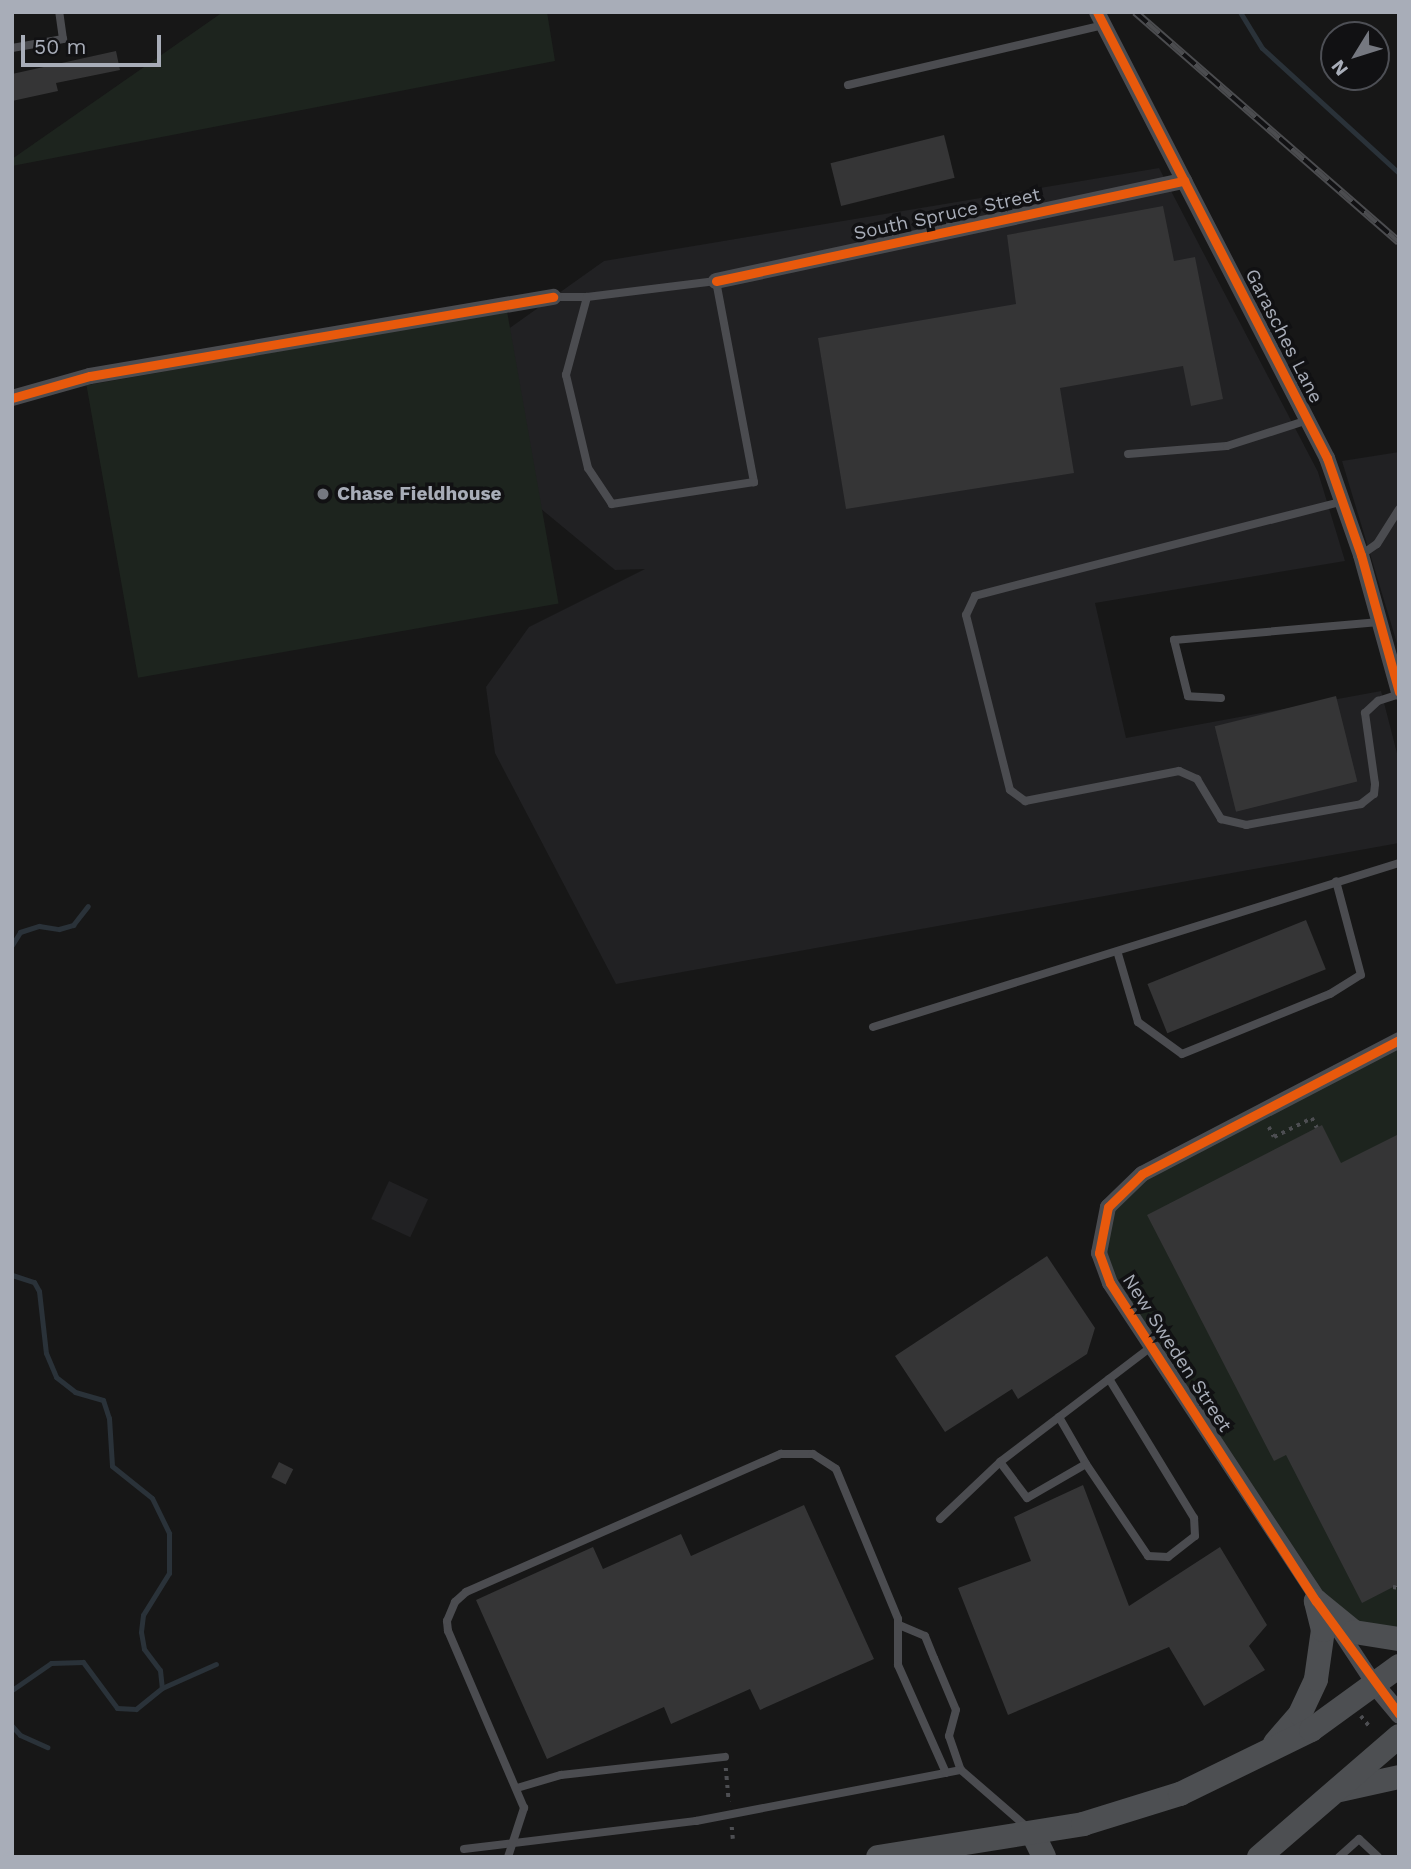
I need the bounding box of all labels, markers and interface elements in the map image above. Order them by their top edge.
scale bar [24,21,164,65]
north arrow [1320,21,1390,91]
text: 50 m [34,34,86,59]
text: N [1326,55,1353,81]
street label: South Spruce Street [852,183,1042,245]
street label: Garasches Lane [1240,265,1328,407]
place label: Chase Fieldhouse [337,483,502,505]
marker: Chase Fieldhouse [315,486,331,502]
street label: New Sweden Street [1117,1270,1237,1436]

